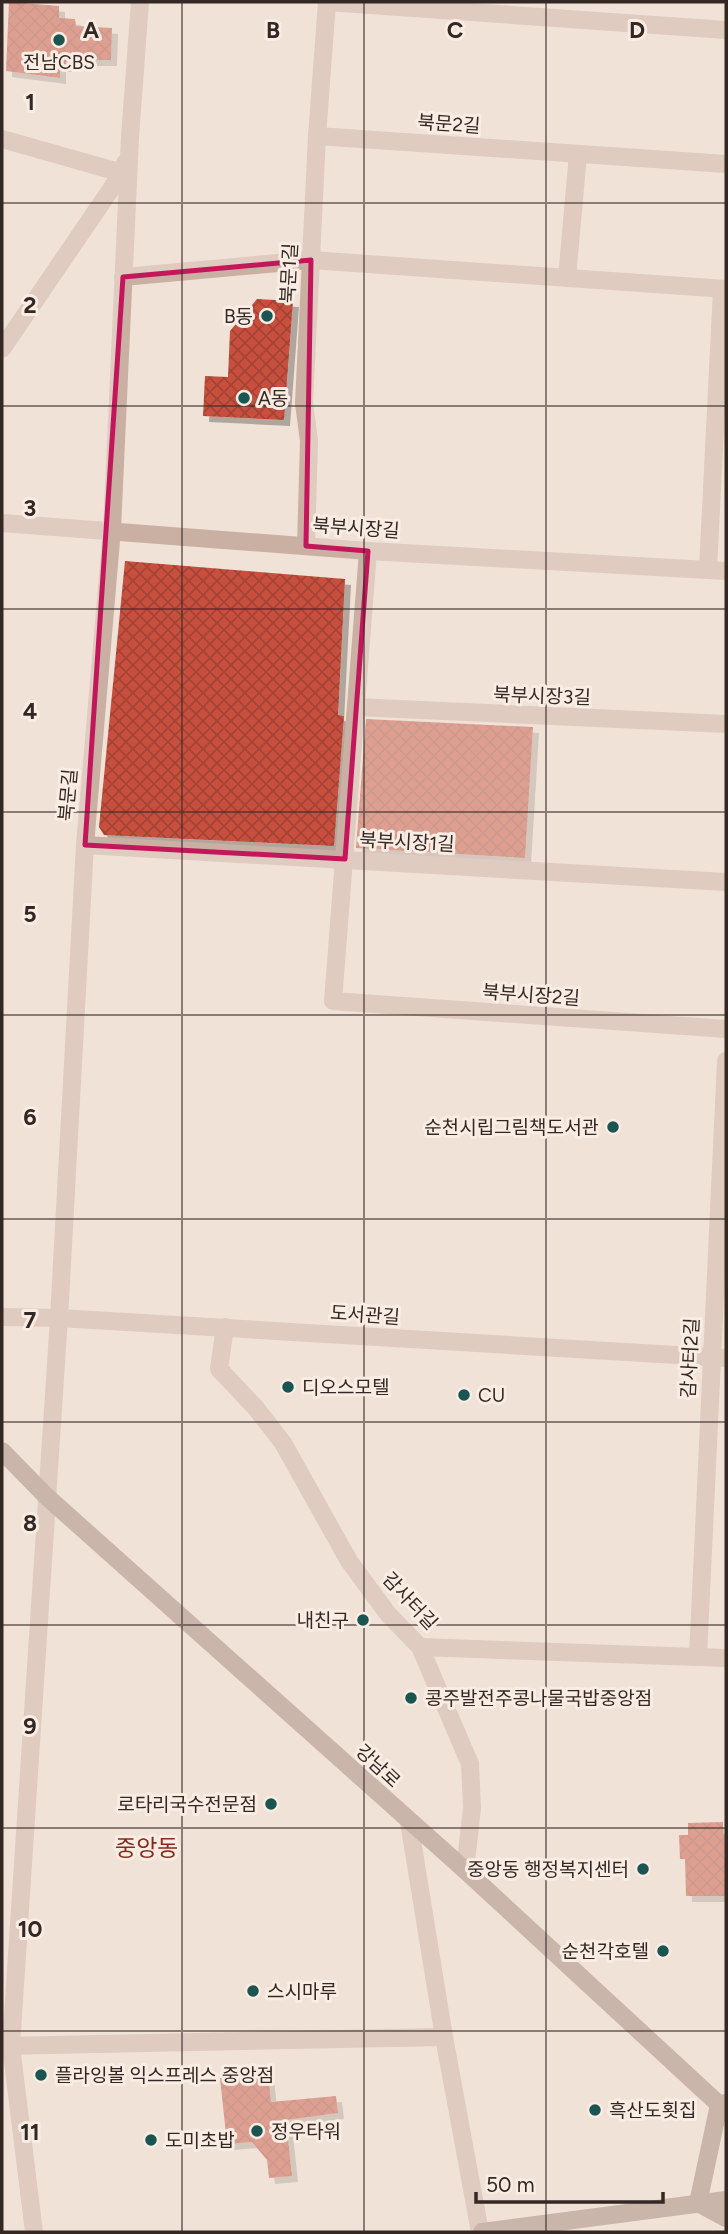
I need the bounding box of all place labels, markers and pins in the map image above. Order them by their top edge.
marker: 전남CBS [51,32,67,48]
place label: 전남CBS [23,51,95,74]
place label: B동 [224,305,253,328]
marker: B동 [259,308,275,324]
place label: A동 [258,387,288,410]
marker: A동 [236,390,252,406]
place label: 순천시립그림책도서관 [424,1116,599,1139]
marker: 순천시립그림책도서관 [605,1119,621,1135]
place label: 디오스모텔 [302,1376,389,1399]
marker: 디오스모텔 [280,1379,296,1395]
place label: CU [478,1384,505,1407]
marker: CU [456,1387,472,1403]
place label: 내친구 [297,1609,349,1632]
marker: 내친구 [355,1612,371,1628]
place label: 콩주발전주콩나물국밥중앙점 [425,1687,652,1710]
marker: 콩주발전주콩나물국밥중앙점 [403,1690,419,1706]
place label: 로타리국수전문점 [117,1793,257,1816]
marker: 로타리국수전문점 [263,1796,279,1812]
place label: 중앙동 행정복지센터 [467,1858,629,1881]
marker: 중앙동 행정복지센터 [635,1861,651,1877]
place label: 순천각호텔 [562,1940,649,1963]
marker: 순천각호텔 [655,1943,671,1959]
place label: 스시마루 [267,1980,337,2003]
marker: 스시마루 [245,1983,261,1999]
place label: 플라잉볼 익스프레스 중앙점 [55,2064,274,2087]
marker: 플라잉볼 익스프레스 중앙점 [33,2067,49,2083]
place label: 흑산도횟집 [609,2099,696,2122]
marker: 흑산도횟집 [587,2102,603,2118]
place label: 정우타워 [271,2120,341,2143]
marker: 정우타워 [249,2123,265,2139]
place label: 도미초밥 [165,2129,235,2152]
marker: 도미초밥 [143,2132,159,2148]

